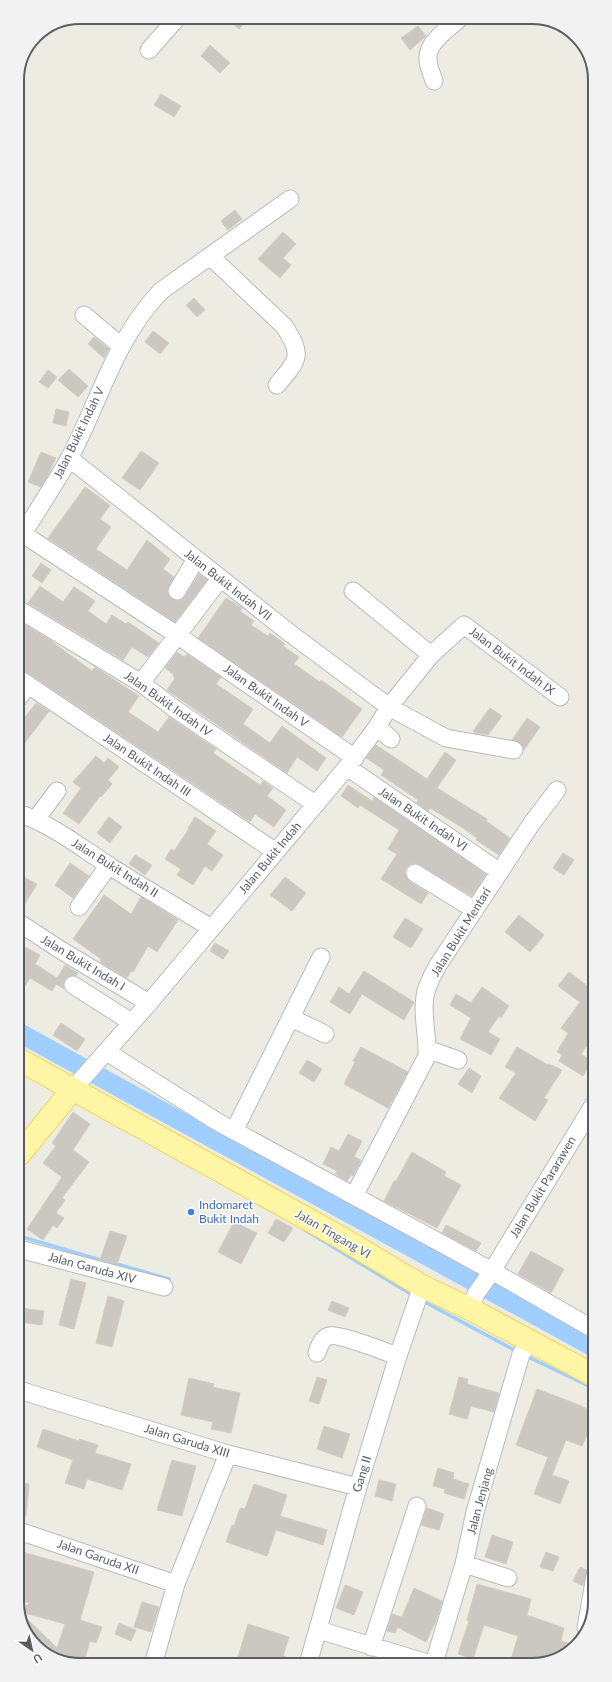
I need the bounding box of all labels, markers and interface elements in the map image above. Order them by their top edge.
street label: Jalan Bukit Indah V [50,384,108,481]
street label: Jalan Bukit Indah VII [182,546,275,623]
street label: Jalan Bukit Indah IX [466,623,558,698]
street label: Jalan Bukit Indah V [221,661,312,731]
street label: Jalan Bukit Indah IV [121,668,216,740]
street label: Jalan Bukit Indah III [101,730,194,799]
street label: Jalan Bukit Indah VI [376,783,470,854]
street label: Jalan Bukit Indah [235,819,304,897]
street label: Jalan Bukit Indah II [69,835,161,900]
street label: Jalan Bukit Mentari [427,885,494,979]
street label: Jalan Bukit Indah I [38,931,128,994]
street label: Jalan Bukit Pararawen [506,1133,579,1240]
place label: Indomaret Bukit Indah [199,1197,259,1226]
street label: Jalan Tingang VI [293,1206,374,1261]
marker: Indomaret Bukit Indah [186,1207,196,1217]
street label: Jalan Garuda XIV [47,1249,138,1287]
street label: Jalan Garuda XIII [143,1420,232,1461]
street label: Gang II [349,1454,374,1494]
street label: Jalan Jenjang [463,1466,496,1536]
street label: Jalan Garuda XII [55,1536,141,1578]
north arrow [12,1630,52,1670]
text: U [31,1651,45,1666]

